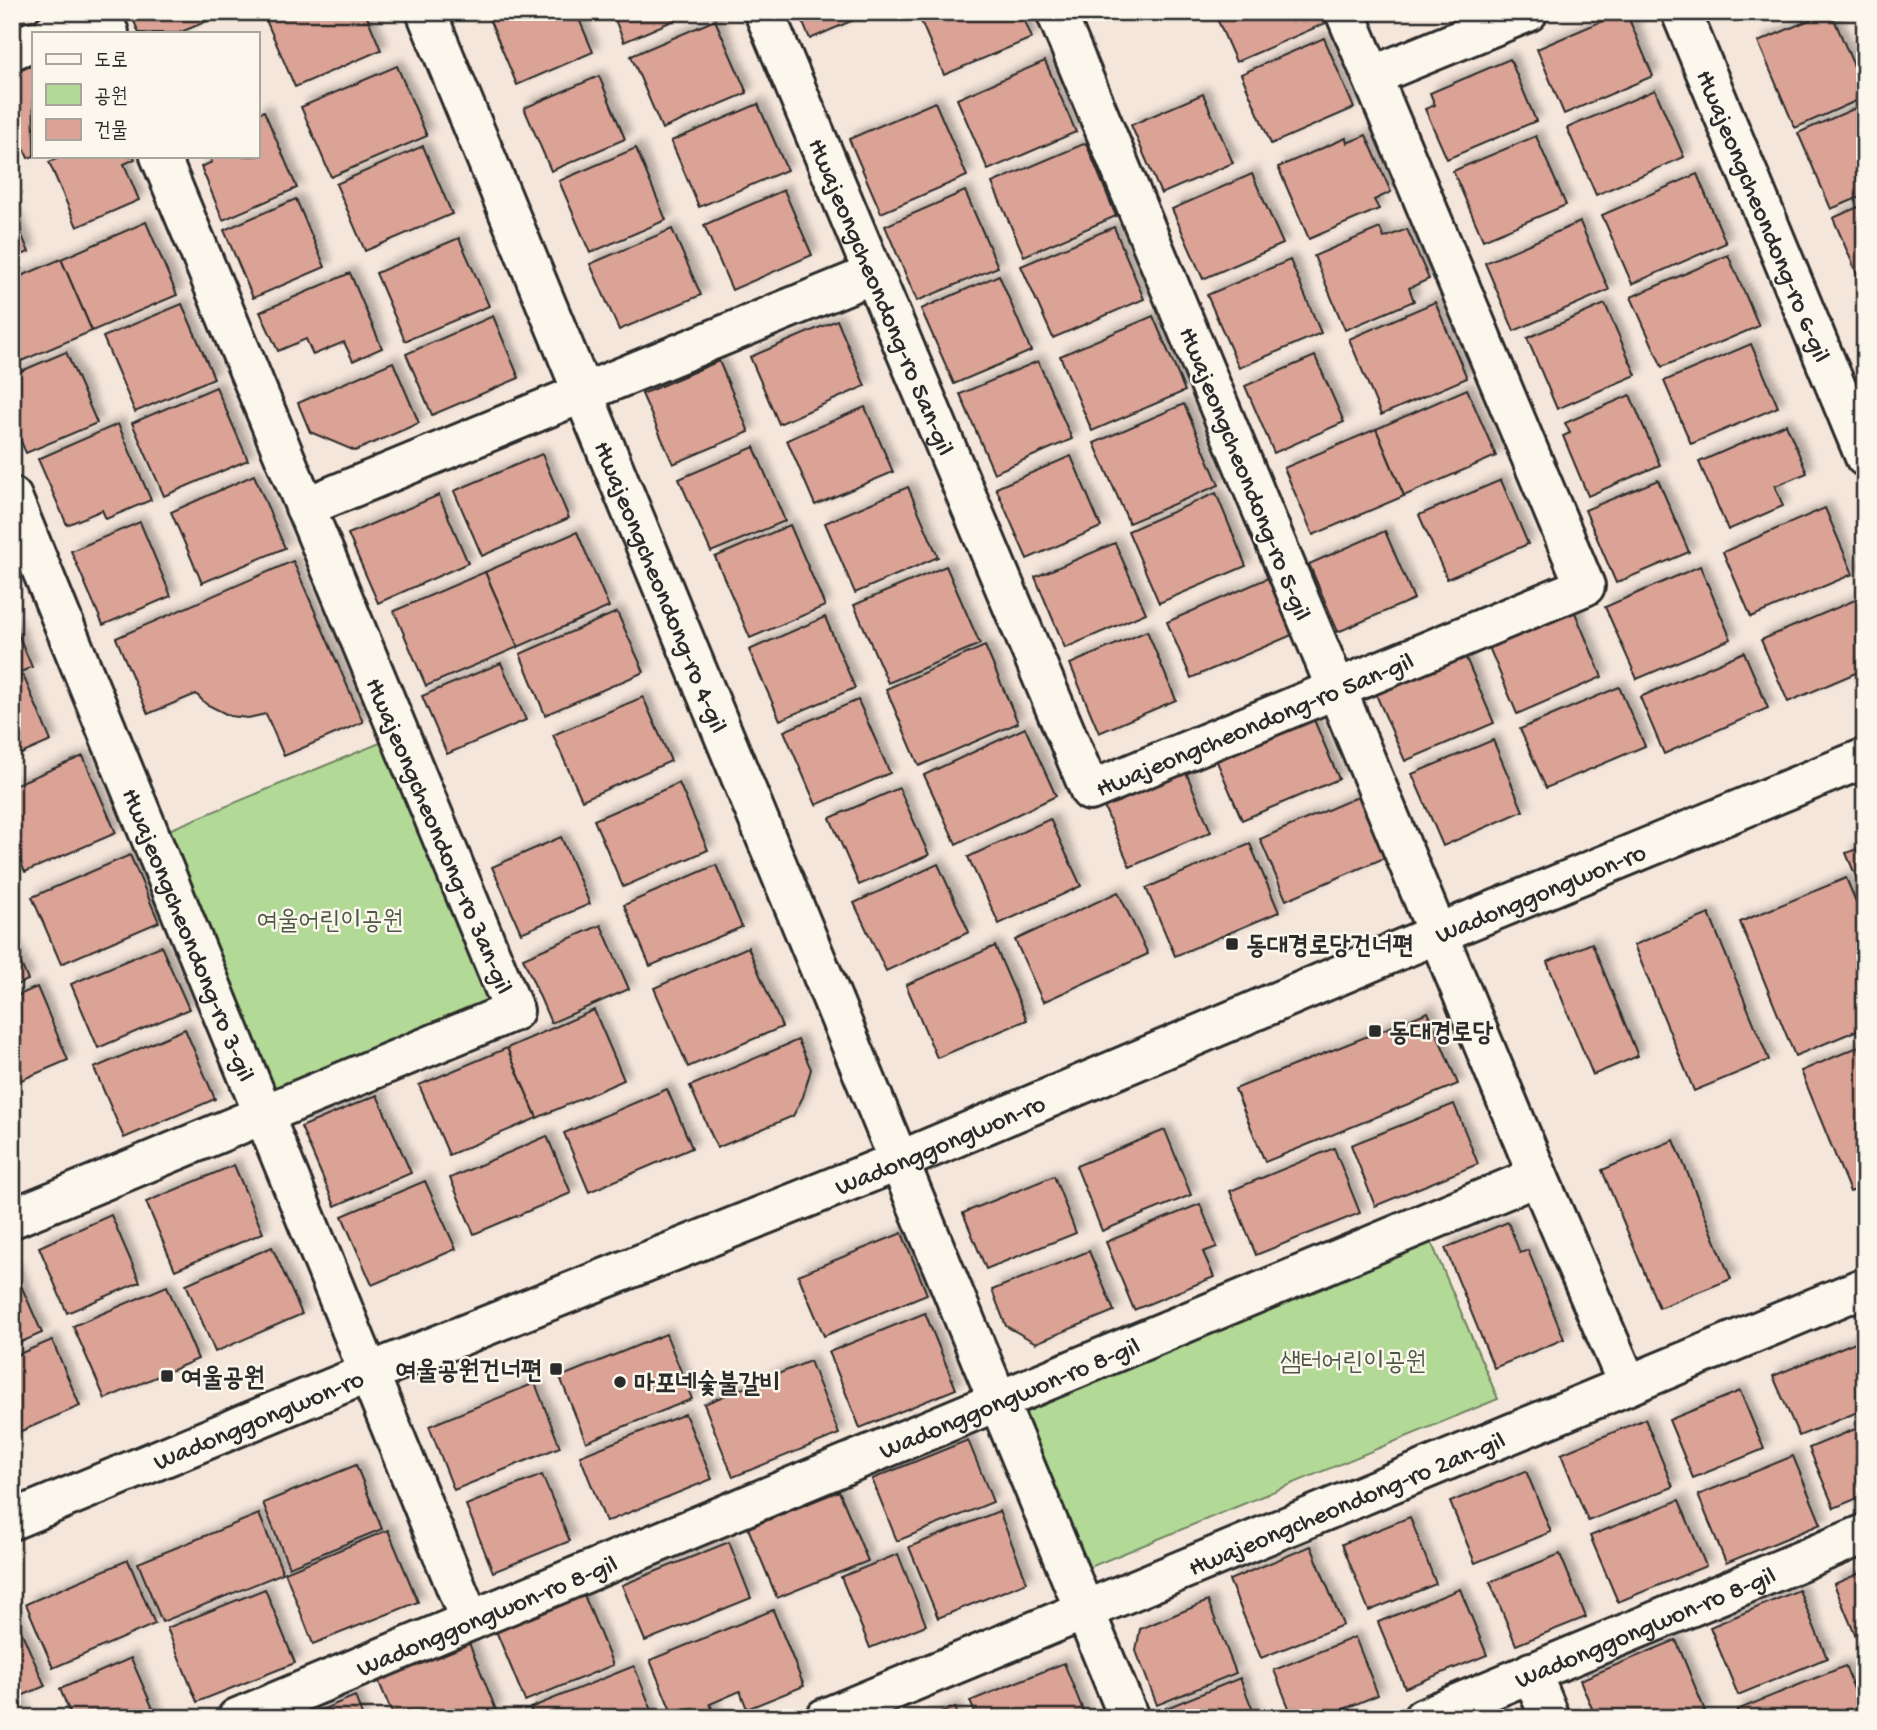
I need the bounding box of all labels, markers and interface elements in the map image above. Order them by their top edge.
legend [32,32,259,158]
text: 도로 [94,50,128,75]
street label: Hwajeongcheondong-ro 6-gil [1687,66,1835,368]
text: 공원 [94,86,128,111]
text: 건물 [94,120,128,145]
street label: Hwajeongcheondong-ro 5an-gil [799,135,959,461]
street label: Hwajeongcheondong-ro 5-gil [1170,323,1316,626]
street label: Hwajeongcheondong-ro 4-gil [584,437,732,738]
street label: Hwajeongcheondong-ro 5an-gil [1092,648,1419,807]
street label: Hwajeongcheondong-ro 3an-gil [356,674,518,1000]
street label: Hwajeongcheondong-ro 3-gil [112,785,260,1087]
street label: Wadonggongwon-ro [1432,839,1651,953]
park label: 여울어린이공원 [257,908,403,939]
place label: 동대경로당건너편 [1246,933,1413,964]
marker: 동대경로당건너편 [1224,936,1240,952]
place label: 동대경로당 [1389,1020,1494,1051]
marker: 동대경로당 [1367,1023,1383,1039]
street label: Wadonggongwon-ro [831,1090,1051,1205]
street label: Wadonggongwon-ro 8-gil [875,1333,1145,1469]
park label: 샘터어린이공원 [1280,1349,1426,1380]
place label: 여울공원건너편 [396,1358,542,1389]
marker: 여울공원건너편 [548,1361,564,1377]
street label: Wadonggongwon-ro [150,1365,369,1480]
place label: 여울공원 [181,1365,265,1396]
marker: 여울공원 [159,1368,175,1384]
place label: 마포네숯불갈비 [634,1370,780,1402]
marker: 마포네숯불갈비 [612,1374,628,1390]
street label: Hwajeongcheondong-ro 2an-gil [1185,1427,1511,1586]
street label: Wadonggongwon-ro 8-gil [353,1550,623,1686]
street label: Wadonggongwon-ro 8-gil [1511,1562,1781,1698]

